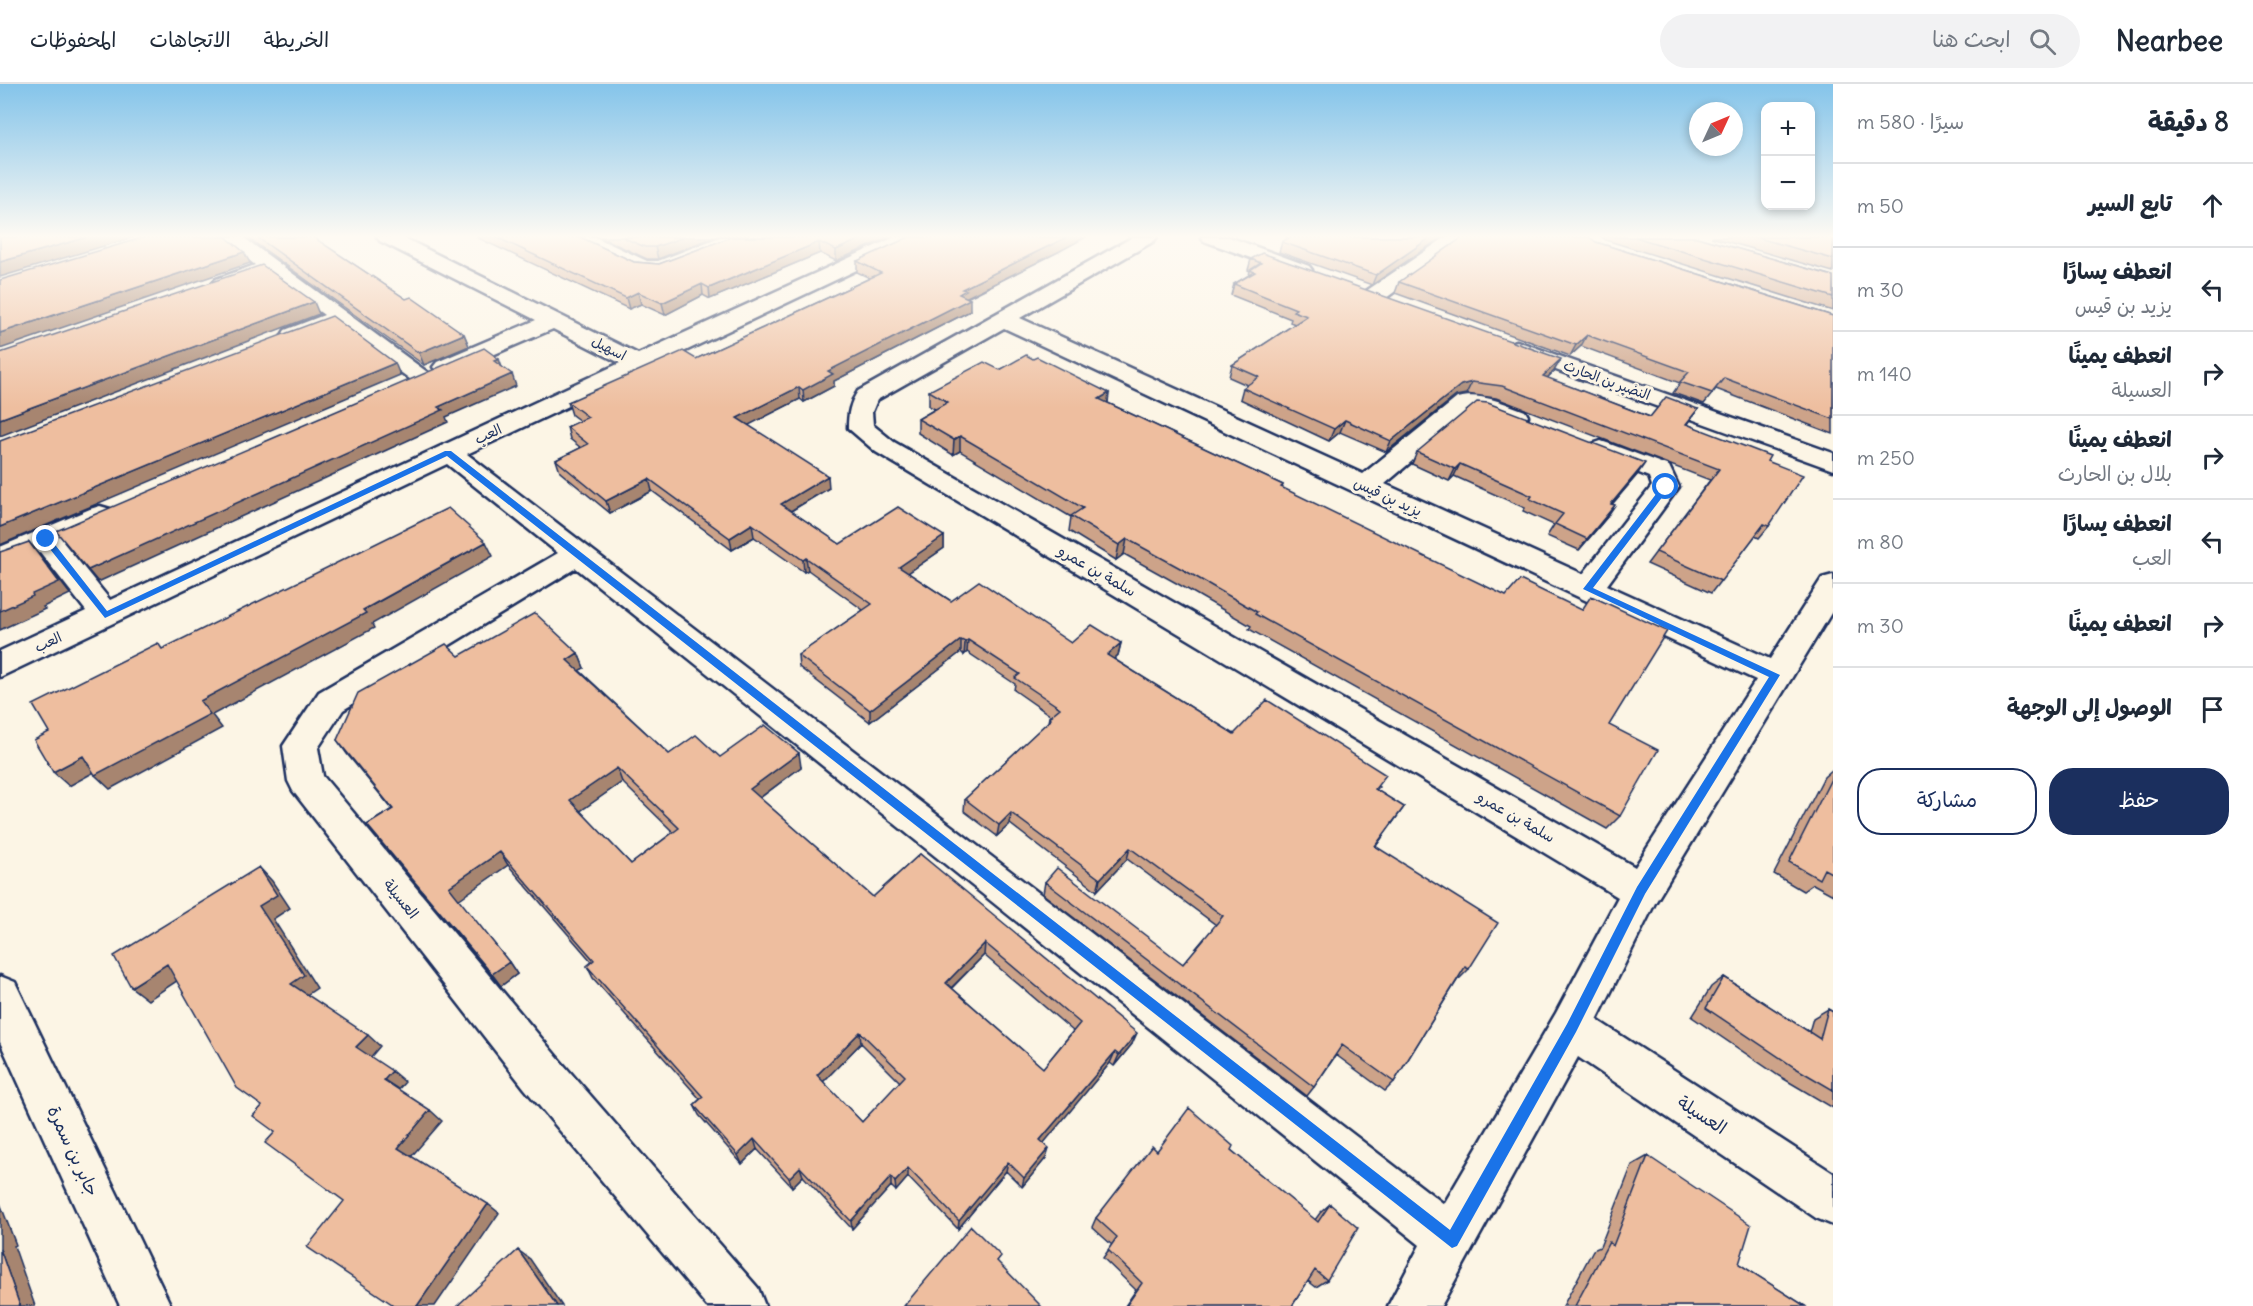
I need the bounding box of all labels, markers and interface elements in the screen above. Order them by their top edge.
search box [1660,14,2080,68]
text: Nearbee [2116,23,2223,59]
text: ابحث هنا [1932,25,2011,53]
icon: search [2026,25,2059,58]
text: المحفوظات [30,26,116,53]
text: الاتجاهات [149,26,231,53]
text: الخريطة [264,26,329,53]
north arrow [1689,102,1743,156]
map controls [1761,102,1815,210]
button: + [1761,102,1815,156]
text: 8 دقيقة [2148,105,2229,138]
text: سيرًا · 580 m [1857,109,1964,134]
button: − [1761,156,1815,210]
text: تابع السير [2088,189,2172,217]
icon: ahead [2196,189,2229,222]
text: 50 m [1857,193,1904,218]
text: انعطف يسارًا [2063,257,2172,285]
icon: left [2196,273,2229,306]
text: 30 m [1857,277,1904,302]
text: يزيد بن قيس [2075,293,2172,318]
street label: اسهيل [589,332,629,364]
text: انعطف يمينًا [2069,341,2172,369]
street label: النضير بن الحارث [1561,356,1653,404]
icon: right [2196,357,2229,390]
text: 140 m [1857,361,1912,386]
text: العسيلة [2111,377,2172,402]
street label: العب [472,420,504,448]
text: انعطف يمينًا [2069,425,2172,453]
icon: right [2196,441,2229,474]
text: 250 m [1857,445,1915,470]
text: بلال بن الحارث [2058,461,2172,486]
street label: يزيد بن قيس [1351,473,1425,521]
route start [1652,473,1678,499]
text: انعطف يسارًا [2063,509,2172,537]
route end [32,525,58,551]
icon: left [2196,525,2229,558]
text: 80 m [1857,529,1904,554]
street label: سلمة بن عمرو [1054,540,1140,600]
text: العب [2132,545,2172,570]
text: انعطف يمينًا [2069,609,2172,637]
icon: right [2196,609,2229,642]
text: 30 m [1857,613,1904,638]
street label: العب [32,628,64,656]
text: الوصول إلى الوجهة [2007,693,2172,721]
icon: arrive [2196,693,2229,726]
button: مشاركة [1857,768,2037,835]
button: حفظ [2049,768,2229,835]
street label: سلمة بن عمرو [1473,786,1559,846]
street label: العسيلة [380,875,423,922]
street label: العسيلة [1673,1090,1731,1139]
street label: جابر بن سمرة [42,1102,104,1200]

